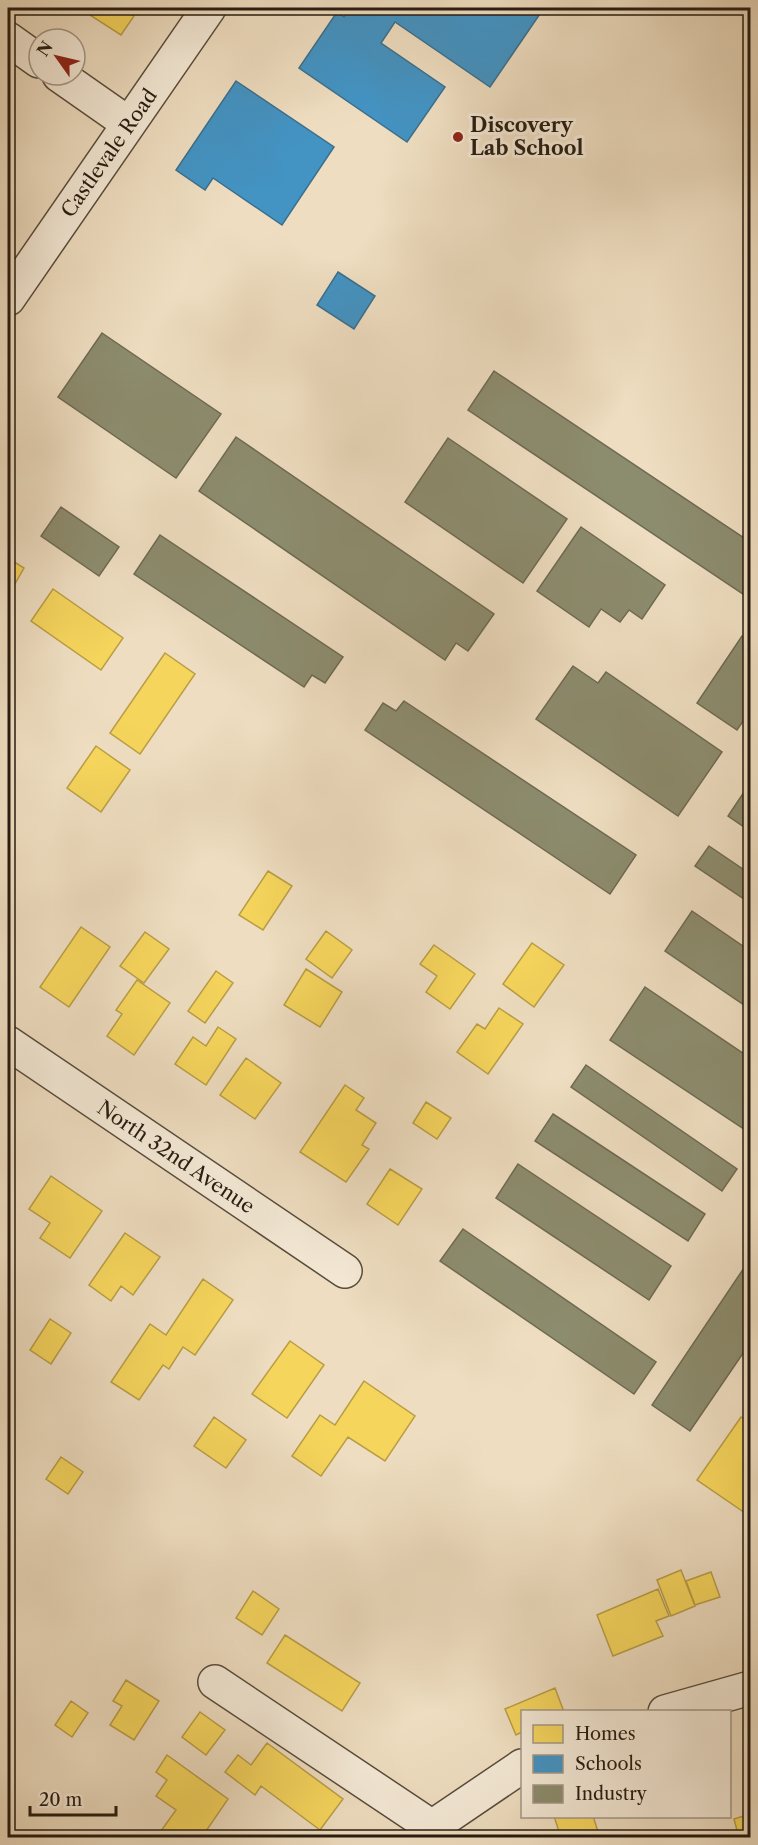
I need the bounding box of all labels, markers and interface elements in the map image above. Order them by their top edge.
north arrow [27,27,87,87]
text: N [32,37,57,60]
street label: Castlevale Road [56,84,162,222]
place label: Discovery Lab School [470,113,583,160]
marker: Discovery Lab School [451,130,465,144]
street label: North 32nd Avenue [93,1095,259,1219]
legend [521,1710,731,1818]
text: Homes [575,1723,636,1745]
text: Schools [575,1753,642,1775]
scale bar [30,1779,116,1817]
text: Industry [575,1783,648,1805]
text: 20 m [39,1789,83,1811]

